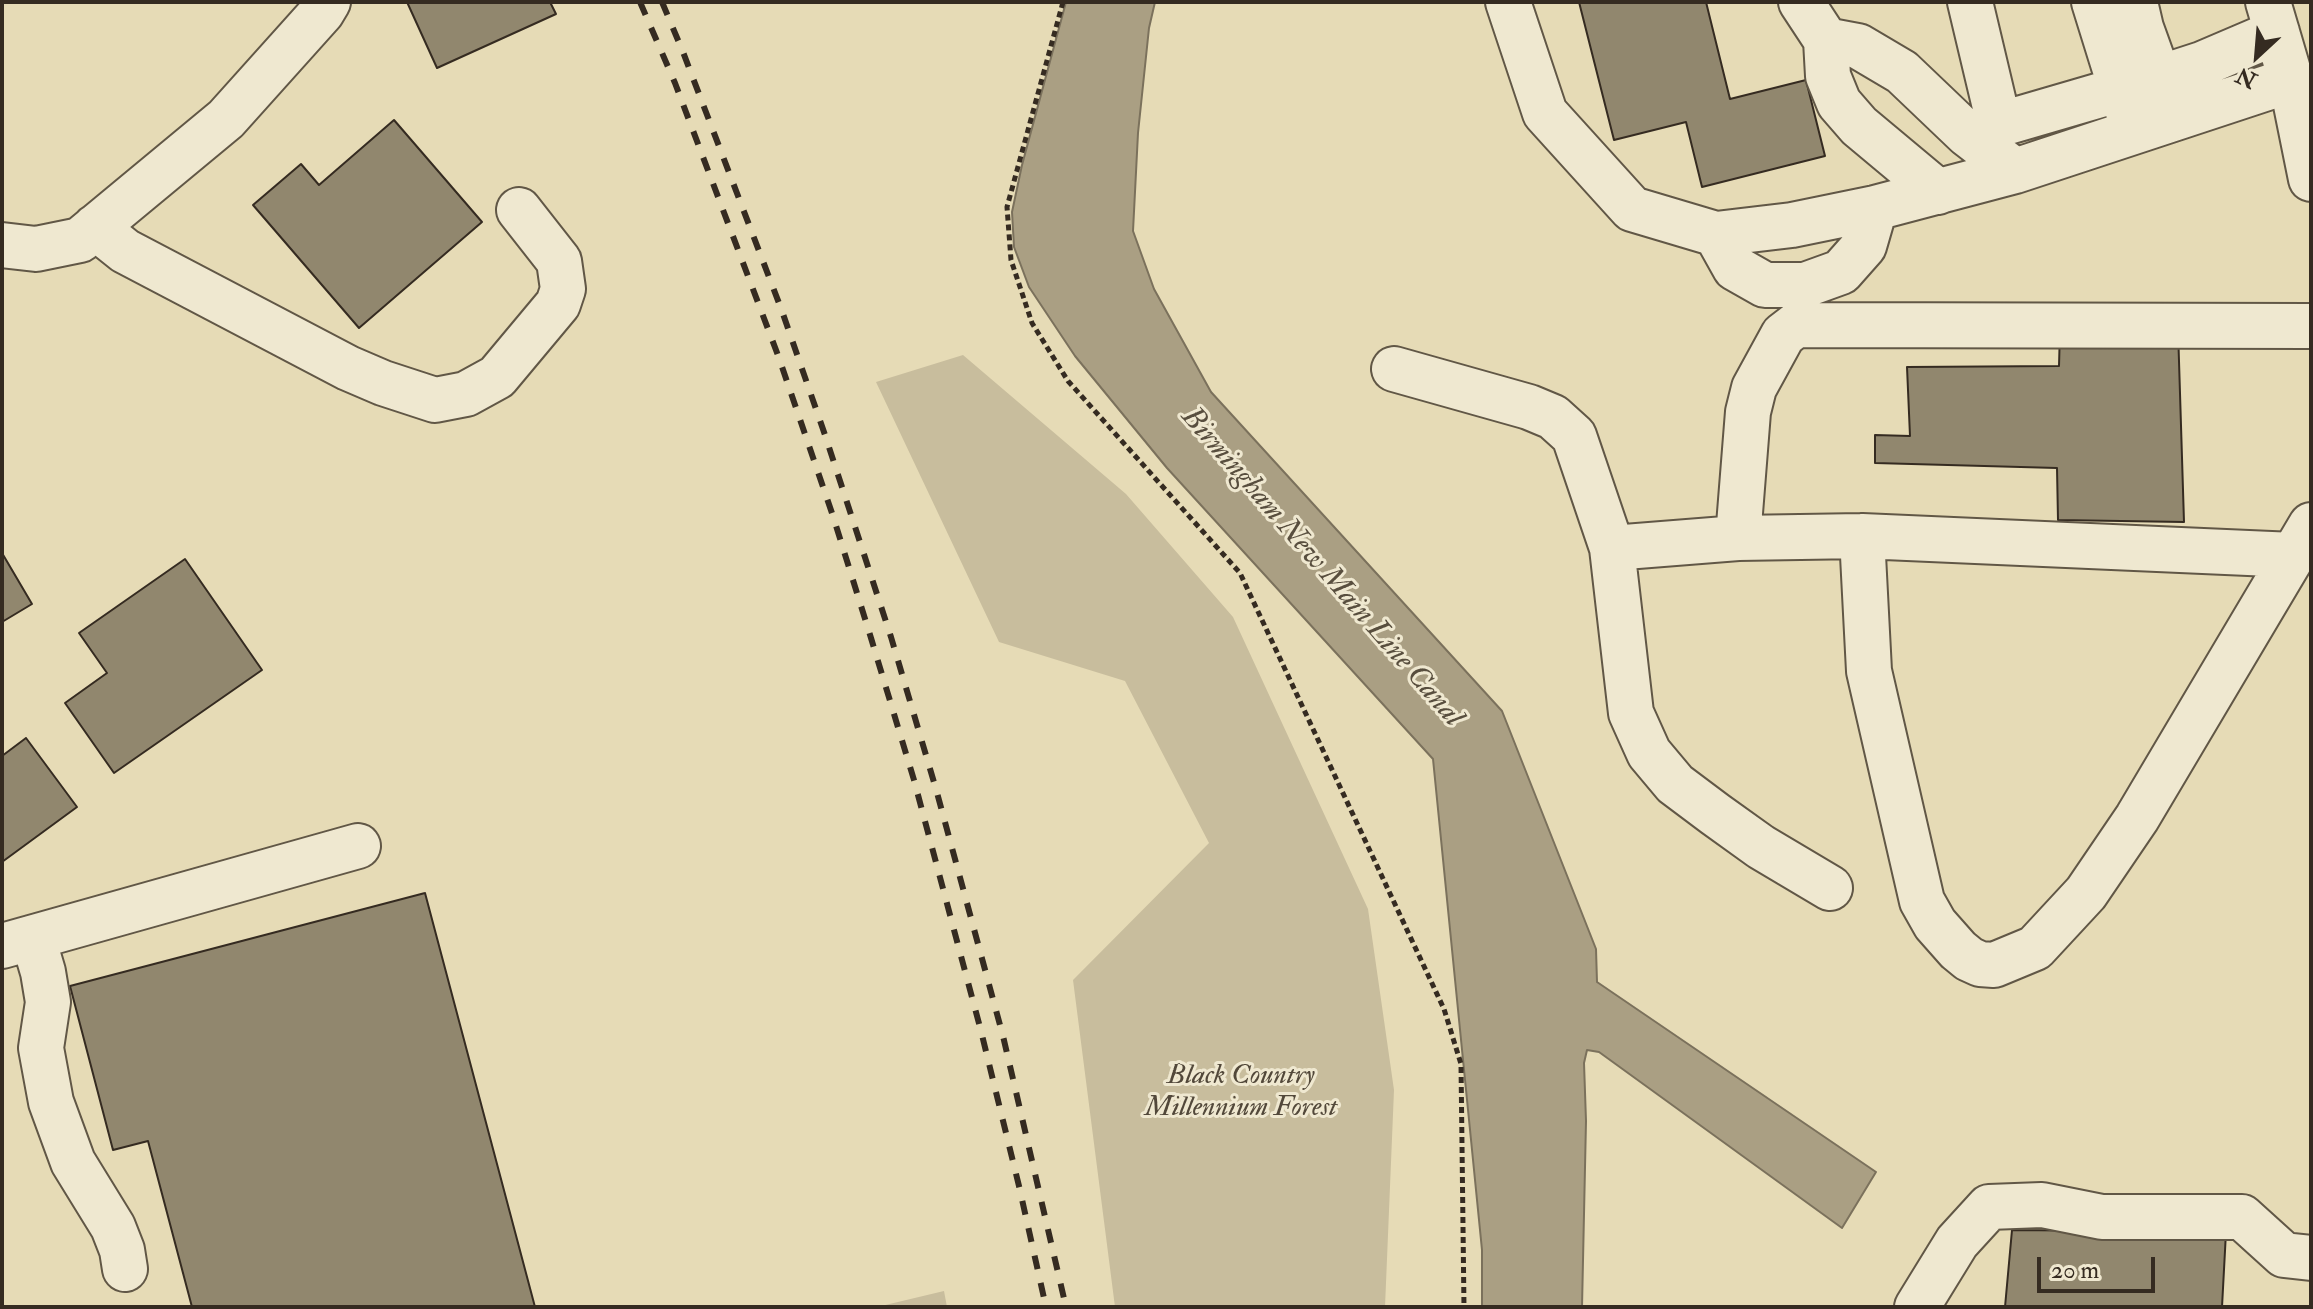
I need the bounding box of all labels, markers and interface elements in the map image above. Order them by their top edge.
north arrow [2217,16,2297,96]
text: N [2231,61,2261,94]
water label: Birmingham New Main Line Canal [1172,401,1470,735]
park label: Black Country Millennium Forest [1145,1060,1337,1126]
scale bar [2041,1241,2159,1291]
text: 20 m [2051,1255,2099,1286]

